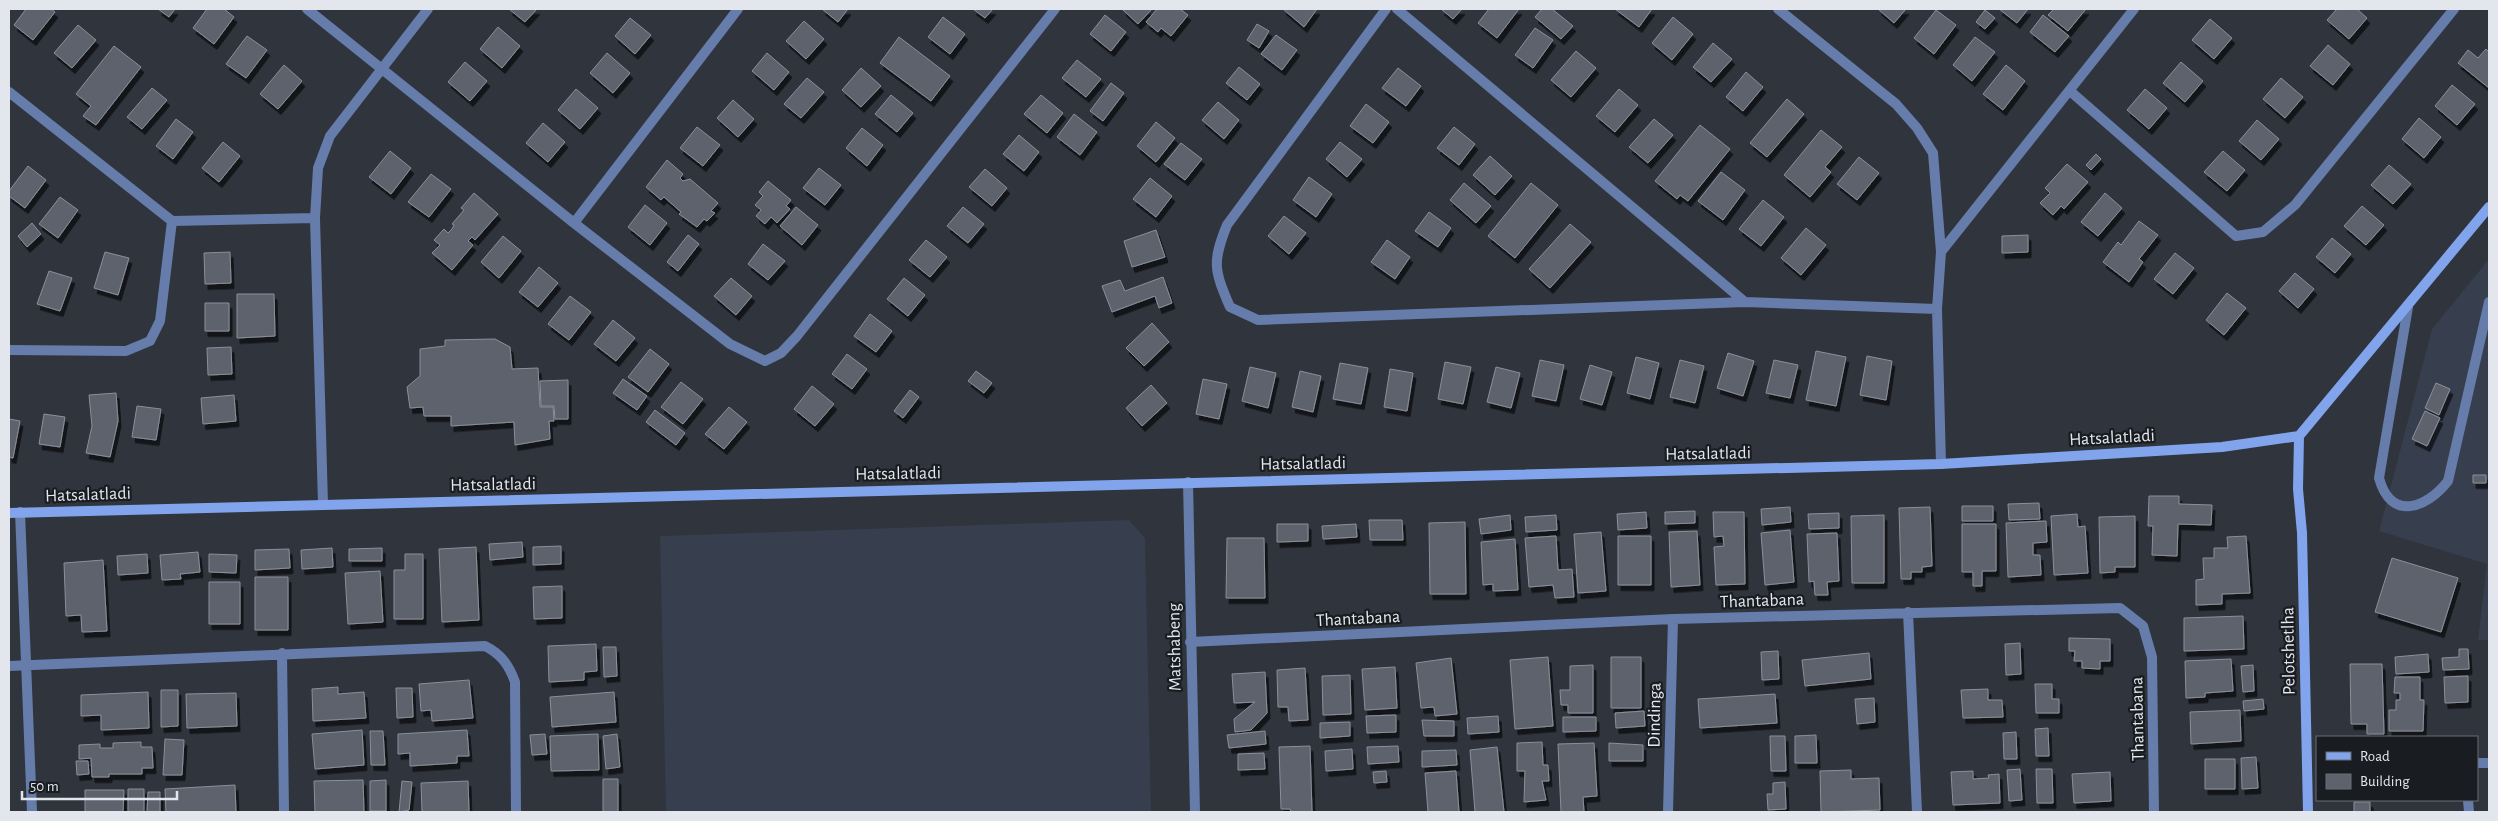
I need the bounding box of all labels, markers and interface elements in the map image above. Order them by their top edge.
street label: Hatsalatladi [2069,427,2155,449]
street label: Hatsalatladi [1665,444,1751,464]
street label: Hatsalatladi [1260,454,1346,474]
street label: Hatsalatladi [855,464,941,484]
street label: Hatsalatladi [450,475,536,495]
street label: Hatsalatladi [45,485,131,505]
street label: Thantabana [1720,591,1805,611]
street label: Matshabeng [1165,603,1185,691]
street label: Pelotshetlha [2279,607,2299,695]
street label: Thantabana [1315,608,1401,630]
street label: Thantabana [2128,677,2148,761]
street label: Dindinga [1645,682,1665,748]
legend [2316,736,2478,801]
text: Road [2360,749,2390,764]
scale bar [22,768,178,800]
text: Building [2360,774,2410,789]
text: 50 m [30,779,59,794]

